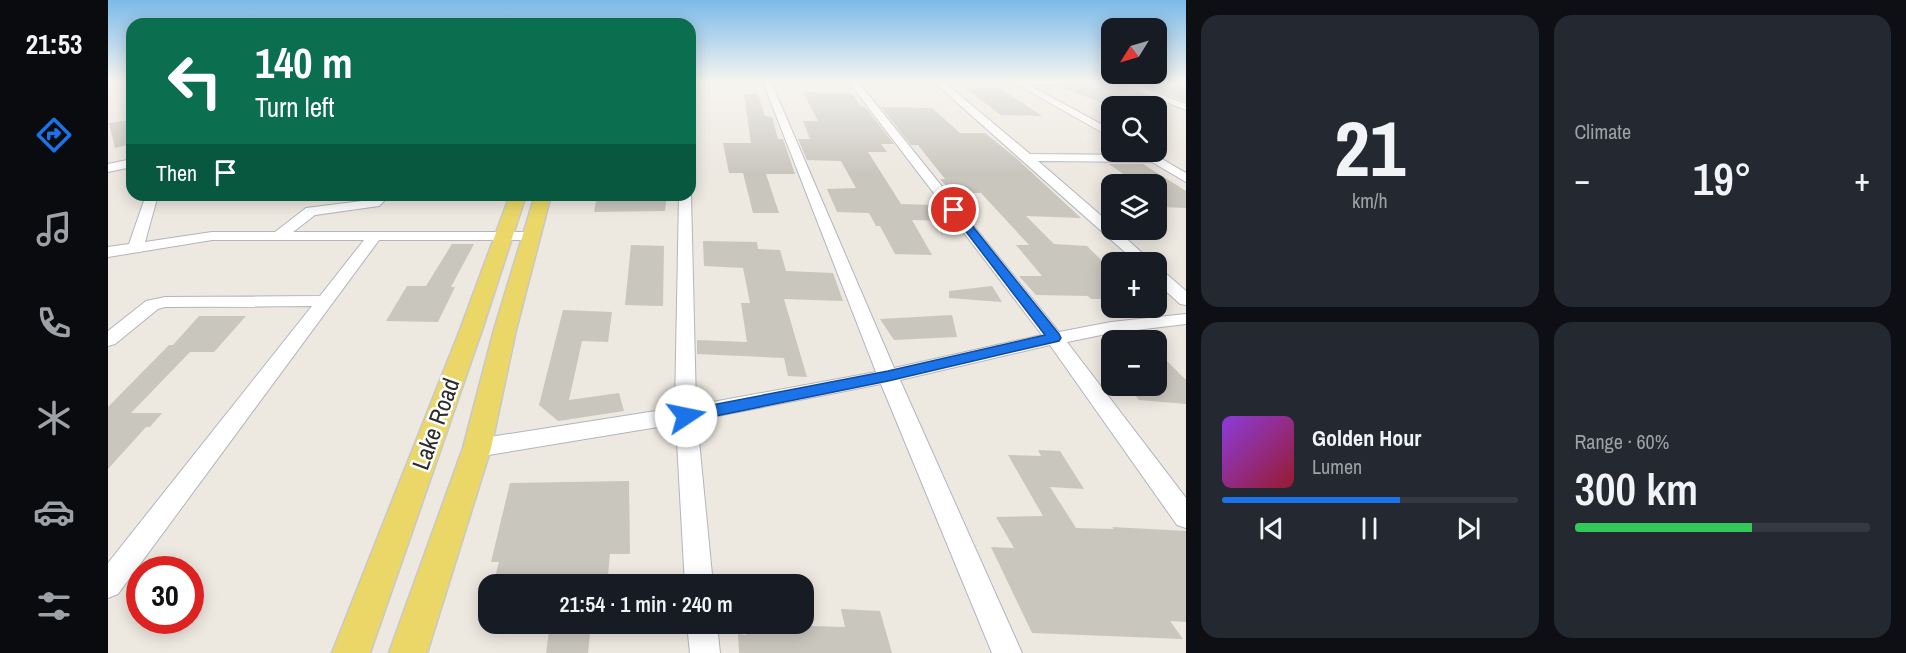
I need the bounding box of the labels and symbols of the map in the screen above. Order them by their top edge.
north arrow [1101,18,1167,84]
pin [928,184,979,235]
street label: Lake Road [404,373,466,474]
position arrow [654,384,718,448]
speed limit sign: 30 [126,556,204,634]

